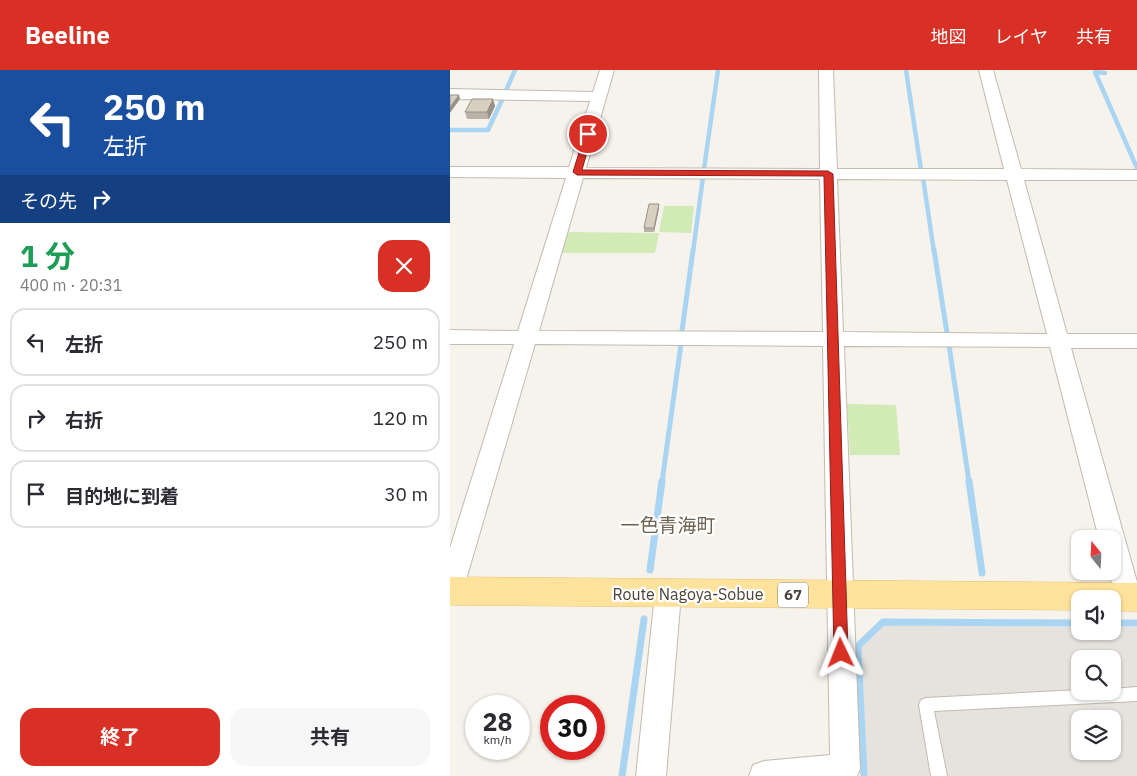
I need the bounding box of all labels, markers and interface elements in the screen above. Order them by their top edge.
text: Beeline [25,19,110,51]
text: 地図 [931,25,967,48]
text: レイヤ [995,25,1048,48]
text: 共有 [1076,25,1112,48]
text: 250 m [103,84,206,130]
icon: left [20,90,85,155]
pin [567,113,609,155]
icon: arrive [574,120,602,148]
text: 左折 [103,131,147,160]
icon: right [87,185,115,213]
text: その先 [20,189,77,213]
text: 1 分 [20,236,75,275]
button: close [378,240,430,292]
text: 400 m · 20:31 [20,275,122,295]
icon: left [22,328,50,356]
text: 250 m [373,330,428,354]
text: 左折 [65,332,103,356]
icon: right [22,404,50,432]
text: 120 m [373,406,428,430]
text: 右折 [65,408,103,432]
icon: arrive [22,480,50,508]
text: 30 m [384,482,428,506]
text: 目的地に到着 [65,484,179,508]
district label: 一色青海町 [620,513,716,537]
north arrow [1071,530,1121,580]
map controls [1071,530,1121,760]
road number: 67 [778,582,808,608]
street label: Route Nagoya-Sobue [613,584,764,604]
button: sound [1071,590,1121,640]
position arrow [814,626,866,678]
button: search [1071,650,1121,700]
speed limit sign: 30 [540,695,605,760]
text: 28 [482,705,513,738]
button: 終了 [20,708,220,766]
button: 共有 [230,708,430,766]
button: layers [1071,710,1121,760]
text: km/h [483,732,512,747]

